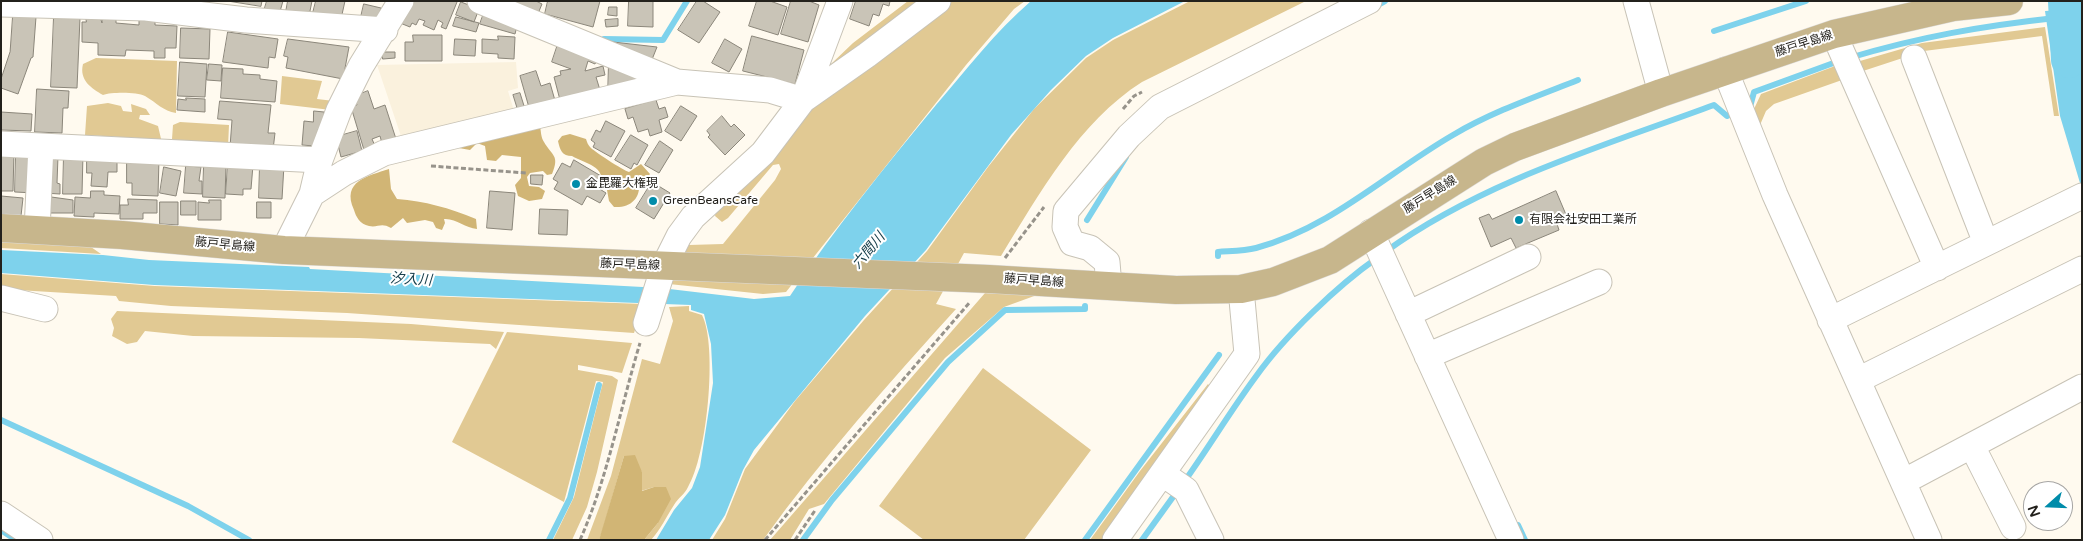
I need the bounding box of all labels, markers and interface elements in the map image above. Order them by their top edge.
street label: 藤戸早島線 [1773,28,1835,60]
street label: 藤戸早島線 [1401,173,1459,217]
place label: 金毘羅大権現 [586,177,658,191]
marker: 金毘羅大権現 [570,178,582,190]
place label: GreenBeansCafe [663,194,758,208]
marker: GreenBeansCafe [647,195,659,207]
place label: 有限会社安田工業所 [1529,213,1637,227]
marker: 有限会社安田工業所 [1513,214,1525,226]
water label: 六間川 [849,230,889,272]
street label: 藤戸早島線 [194,235,256,255]
street label: 藤戸早島線 [600,257,660,273]
water label: 汐入川 [390,271,432,289]
street label: 藤戸早島線 [1004,272,1064,290]
north arrow [2023,481,2073,531]
text: N [2024,503,2044,519]

